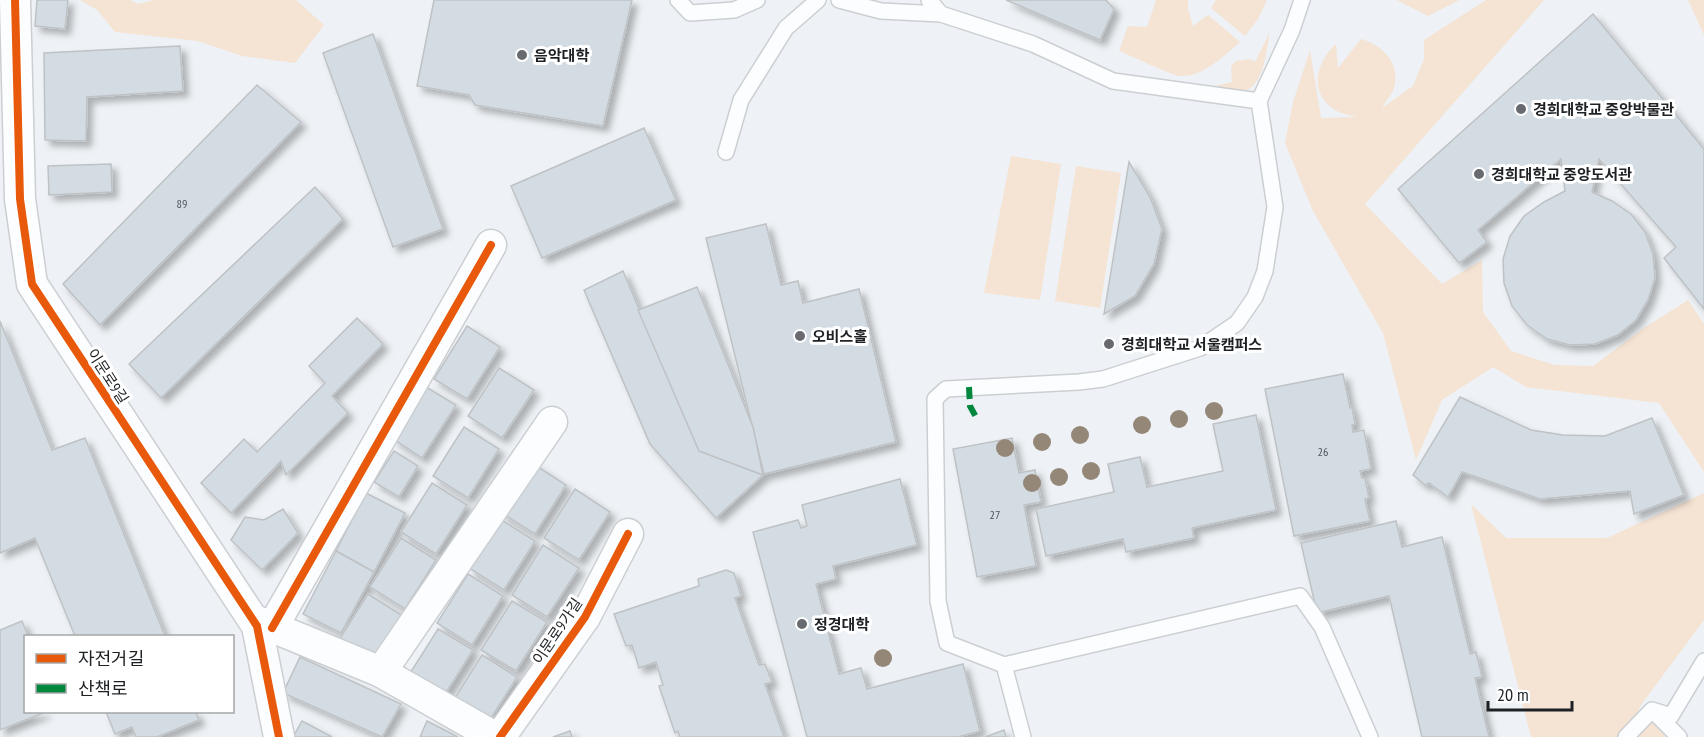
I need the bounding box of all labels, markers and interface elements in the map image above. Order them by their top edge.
place label: 음악대학 [534,46,589,65]
marker: 음악대학 [515,48,529,62]
place label: 경희대학교 중앙박물관 [1533,100,1674,119]
marker: 경희대학교 중앙박물관 [1514,102,1528,116]
place label: 경희대학교 중앙도서관 [1491,165,1632,184]
marker: 경희대학교 중앙도서관 [1472,167,1486,181]
house number: 89 [177,196,187,211]
place label: 오비스홀 [812,327,867,346]
marker: 오비스홀 [793,329,807,343]
place label: 경희대학교 서울캠퍼스 [1121,335,1262,354]
marker: 경희대학교 서울캠퍼스 [1102,337,1116,351]
street label: 이문로9길 [83,345,133,407]
house number: 26 [1318,444,1328,459]
house number: 27 [990,507,1000,522]
street label: 이문로9가길 [528,594,586,668]
place label: 정경대학 [814,615,869,634]
marker: 정경대학 [795,617,809,631]
legend [24,635,234,713]
text: 자전거길 [78,647,144,670]
scale bar [1488,674,1572,712]
text: 산책로 [78,677,128,700]
text: 20 m [1497,683,1529,706]

